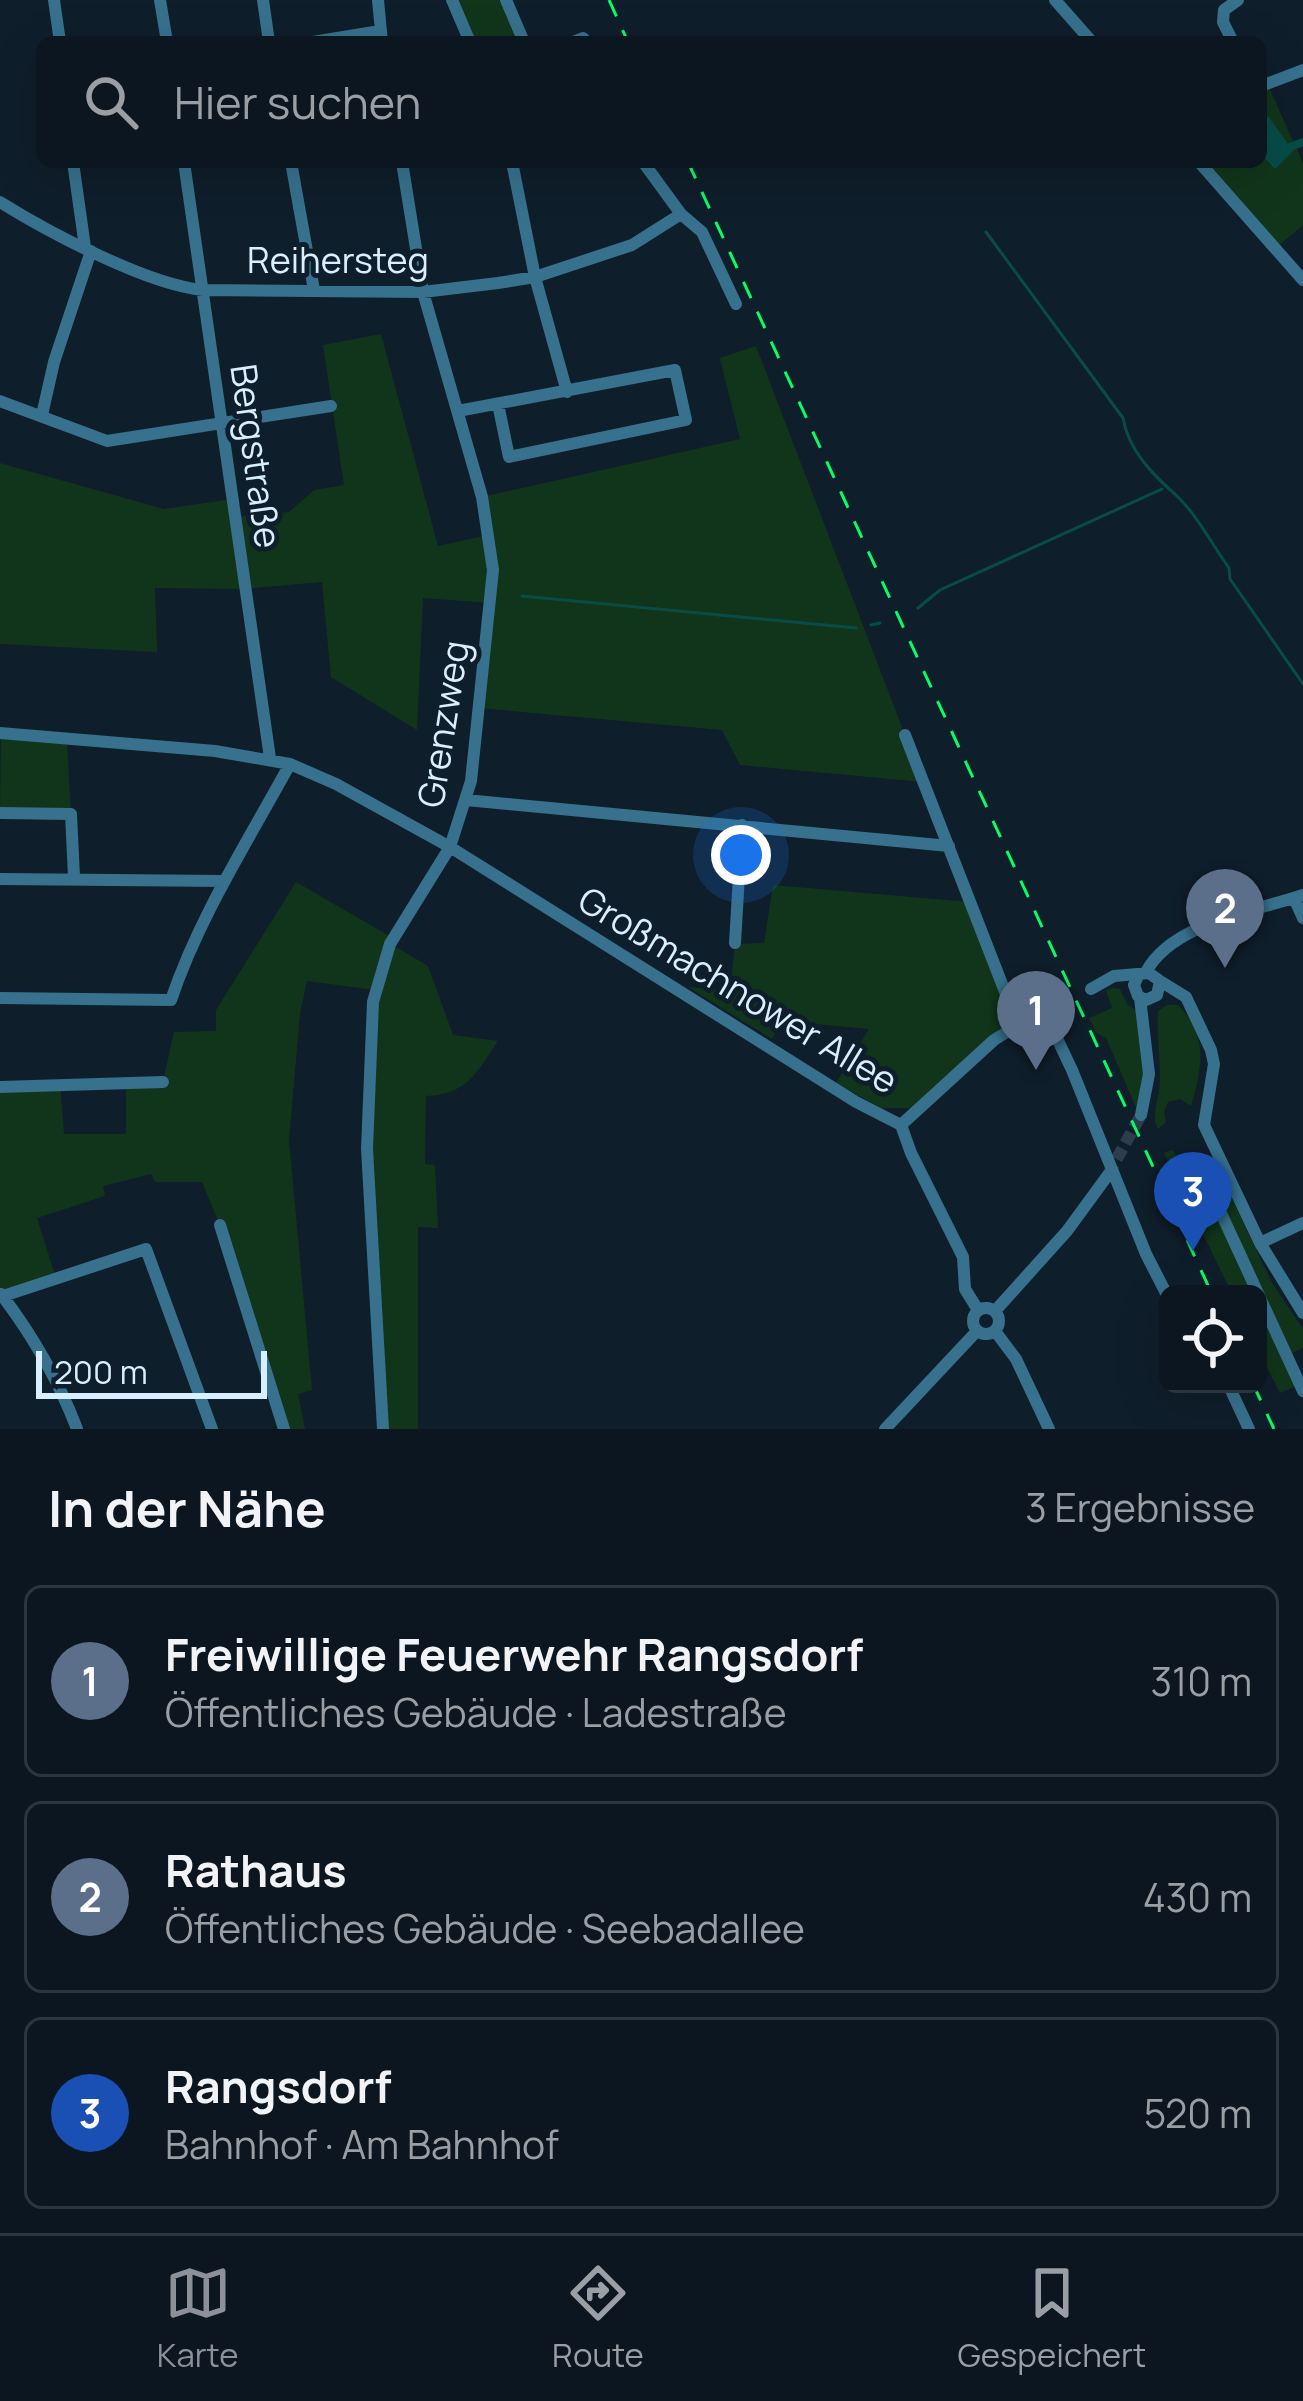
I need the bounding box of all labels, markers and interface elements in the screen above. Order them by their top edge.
search box [36,36,1267,168]
icon: search [78,69,144,135]
text: Hier suchen [174,71,421,133]
street label: Reihersteg [247,235,429,284]
street label: Bergstraße [219,361,294,551]
street label: Grenzweg [405,637,480,811]
your location [711,825,771,885]
pin: 2 [1186,869,1264,968]
street label: Großmachnower Allee [569,875,907,1104]
pin: 1 [997,971,1075,1070]
pin: 3 [1154,1152,1232,1251]
map controls [1159,1285,1267,1393]
button: locate [1159,1285,1267,1393]
scale bar [36,1345,267,1398]
text: 200 m [54,1349,148,1394]
text: In der Nähe [48,1473,326,1542]
text: 3 Ergebnisse [1025,1480,1255,1534]
text: Freiwillige Feuerwehr Rangsdorf [165,1623,863,1685]
text: 1 [81,1654,99,1708]
text: 310 m [1151,1654,1252,1708]
text: Öffentliches Gebäude · Ladestraße [165,1685,787,1739]
text: Rathaus [165,1839,347,1901]
text: 2 [78,1870,102,1924]
text: 430 m [1143,1870,1252,1924]
text: Öffentliches Gebäude · Seebadallee [165,1901,805,1955]
text: Rangsdorf [165,2055,391,2117]
text: 3 [79,2086,101,2140]
text: 520 m [1144,2086,1252,2140]
text: Bahnhof · Am Bahnhof [165,2117,559,2171]
tab: Karte [157,2260,238,2377]
tab: Route [552,2260,644,2377]
tab: Gespeichert [957,2260,1146,2377]

